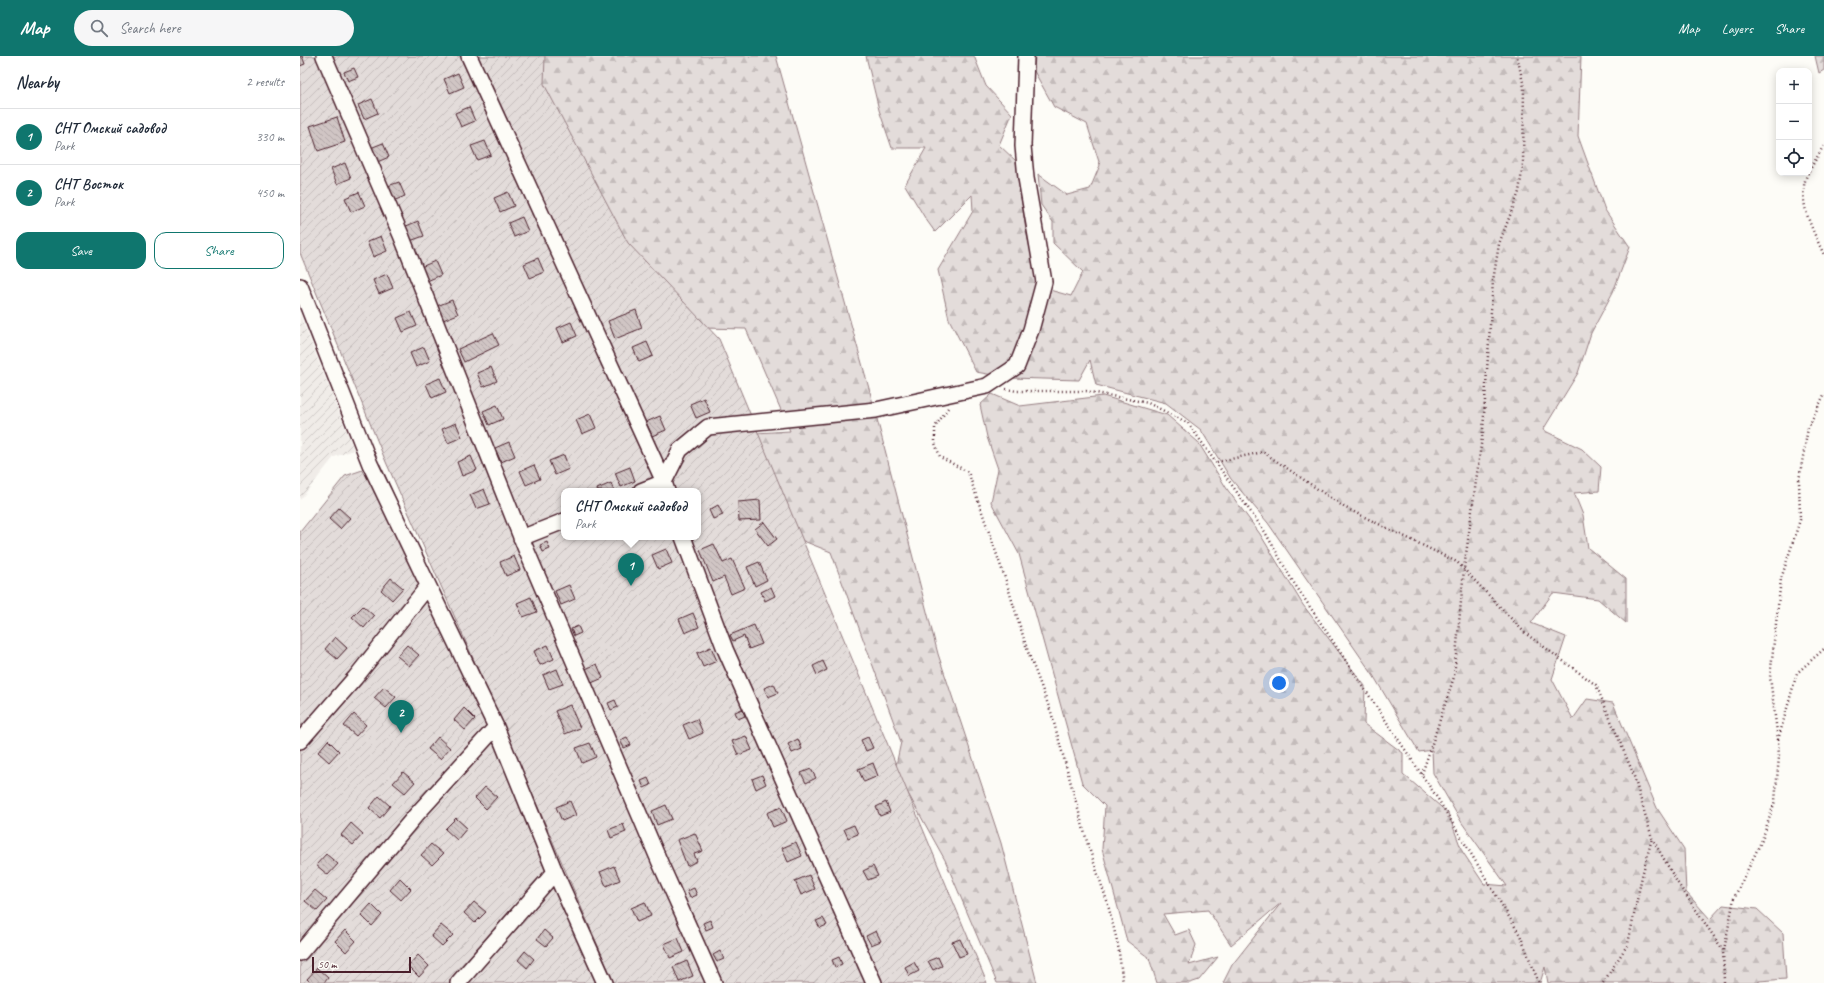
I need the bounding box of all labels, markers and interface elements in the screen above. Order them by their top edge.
search box [74,10,354,46]
text: Map [20,16,50,40]
icon: search [88,17,110,39]
text: Search here [120,19,181,38]
text: Map [1678,20,1700,37]
text: Layers [1722,20,1753,37]
text: Share [1775,20,1804,37]
map controls [1776,68,1812,176]
button: + [1776,68,1812,104]
text: Nearby [16,72,59,93]
text: 2 results [246,74,284,90]
button: − [1776,104,1812,140]
text: СНТ Омский садовод [54,119,166,138]
text: 1 [26,129,32,145]
text: 330 m [256,129,284,145]
text: Park [54,138,75,154]
button: locate [1776,140,1812,176]
text: СНТ Восток [54,175,123,194]
text: 2 [26,185,32,201]
text: 450 m [256,185,284,201]
text: Park [54,194,75,210]
button: Save [16,232,146,269]
button: Share [154,232,284,269]
popup [561,488,701,540]
text: СНТ Омский садовод [575,497,687,516]
text: Park [575,516,596,532]
pin: 1 [618,553,644,586]
your location [1269,673,1289,693]
pin: 2 [388,700,414,733]
scale bar [312,955,411,974]
text: 50 m [318,957,337,971]

